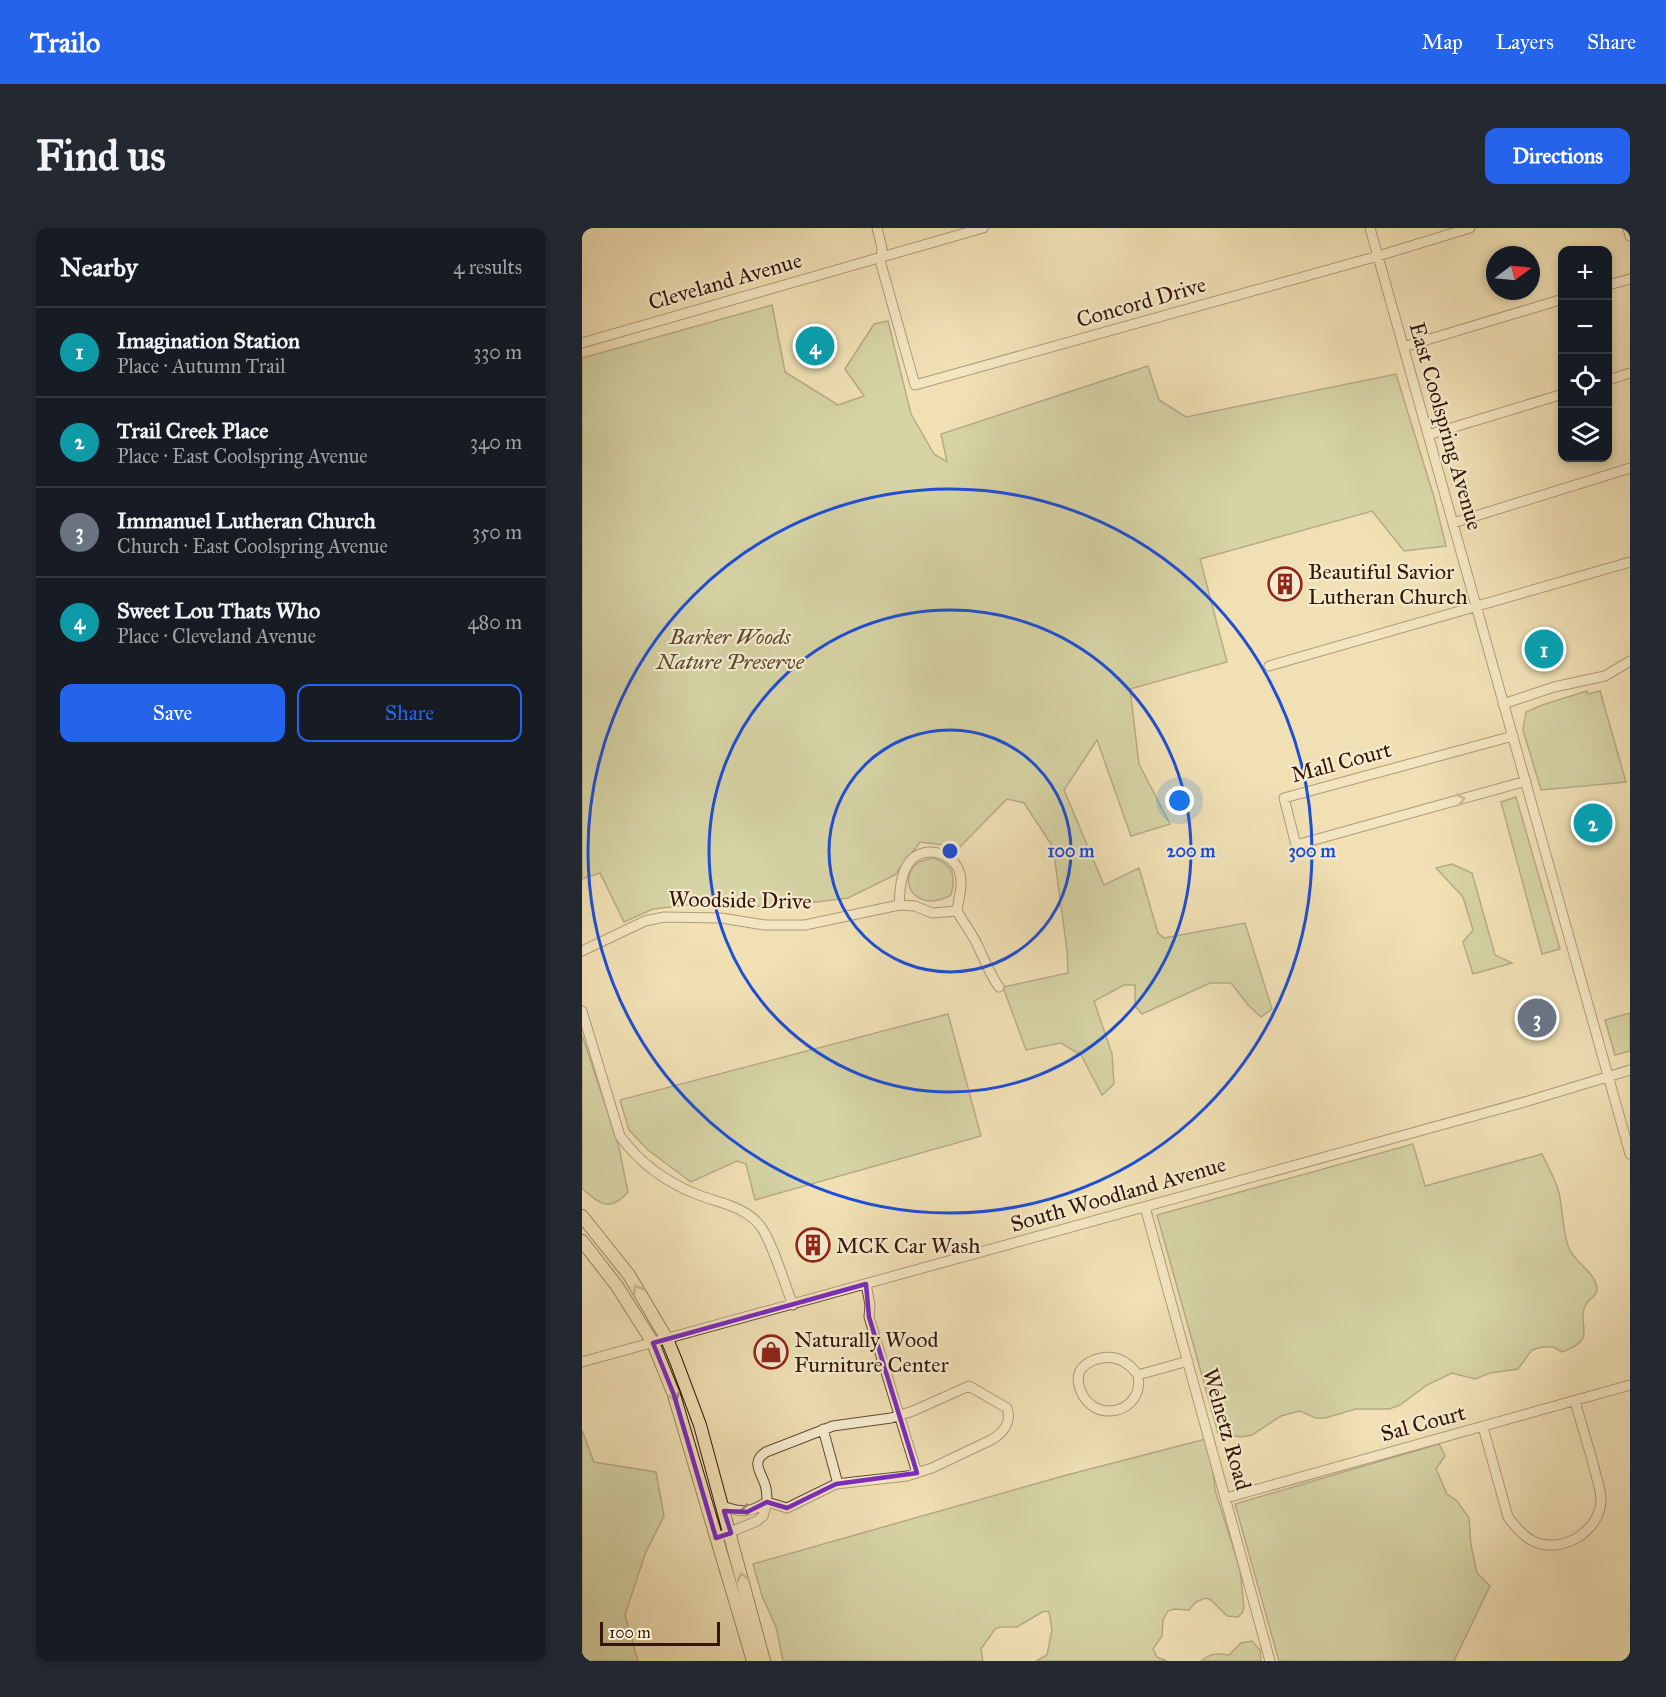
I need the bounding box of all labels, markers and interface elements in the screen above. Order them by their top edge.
text: Trailo [30,25,100,60]
text: Map [1422,29,1463,55]
text: Layers [1496,29,1554,55]
text: Share [1587,29,1636,55]
button: Directions [1485,128,1630,184]
text: Find us [36,130,166,182]
street label: Cleveland Avenue [645,246,805,316]
north arrow [1486,246,1540,300]
map controls [1558,246,1612,462]
button: + [1558,246,1612,300]
text: Nearby [60,251,138,283]
text: 4 results [453,255,522,279]
street label: Concord Drive [1073,271,1209,333]
button: − [1558,300,1612,354]
street label: East Coolspring Avenue [1403,319,1489,533]
pin: 4 [796,324,834,368]
text: Imagination Station [117,327,300,354]
text: 1 [76,340,83,364]
text: 330 m [473,340,522,364]
text: Place · Autumn Trail [117,354,286,378]
button: locate [1558,354,1612,408]
button: layers [1558,408,1612,462]
text: Trail Creek Place [117,417,268,444]
text: 2 [75,430,84,454]
text: 340 m [470,430,522,454]
text: Place · East Coolspring Avenue [117,444,368,468]
text: Immanuel Lutheran Church [117,507,376,534]
text: 3 [76,520,84,544]
text: 350 m [472,520,522,544]
text: Church · East Coolspring Avenue [117,534,388,558]
place label: Beautiful Savior Lutheran Church [1308,558,1468,610]
building icon: Beautiful Savior Lutheran Church [1267,566,1303,602]
text: Sweet Lou Thats Who [117,597,320,624]
text: 4 [74,610,85,634]
text: 480 m [467,610,522,634]
park label: Barker Woods Nature Preserve [654,623,805,675]
text: Place · Cleveland Avenue [117,624,316,648]
pin: 1 [1524,626,1564,672]
button: Save [60,684,285,742]
button: Share [297,684,522,742]
street label: Mall Court [1288,736,1394,788]
your location [1165,786,1194,815]
one-way arrow [1455,794,1466,806]
pin: 2 [1574,800,1612,846]
text: 100 m [1048,840,1095,862]
text: 200 m [1167,840,1216,862]
text: 300 m [1288,840,1336,863]
centre of rings [940,841,960,861]
street label: Woodside Drive [668,885,812,915]
pin: 3 [1518,996,1556,1040]
street label: South Woodland Avenue [1007,1150,1229,1238]
building icon: MCK Car Wash [795,1227,831,1263]
place label: MCK Car Wash [836,1232,980,1259]
one-way arrow [634,1284,645,1295]
place label: Naturally Wood Furniture Center [794,1326,949,1378]
shop icon: Naturally Wood Furniture Center [753,1334,789,1370]
street label: Welnetz Road [1197,1365,1257,1493]
one-way arrow [667,1391,680,1402]
street label: Sal Court [1378,1399,1469,1447]
one-way arrow [741,1503,750,1515]
one-way arrow [737,1572,749,1582]
scale bar [600,1619,720,1646]
text: 100 m [609,1623,651,1642]

